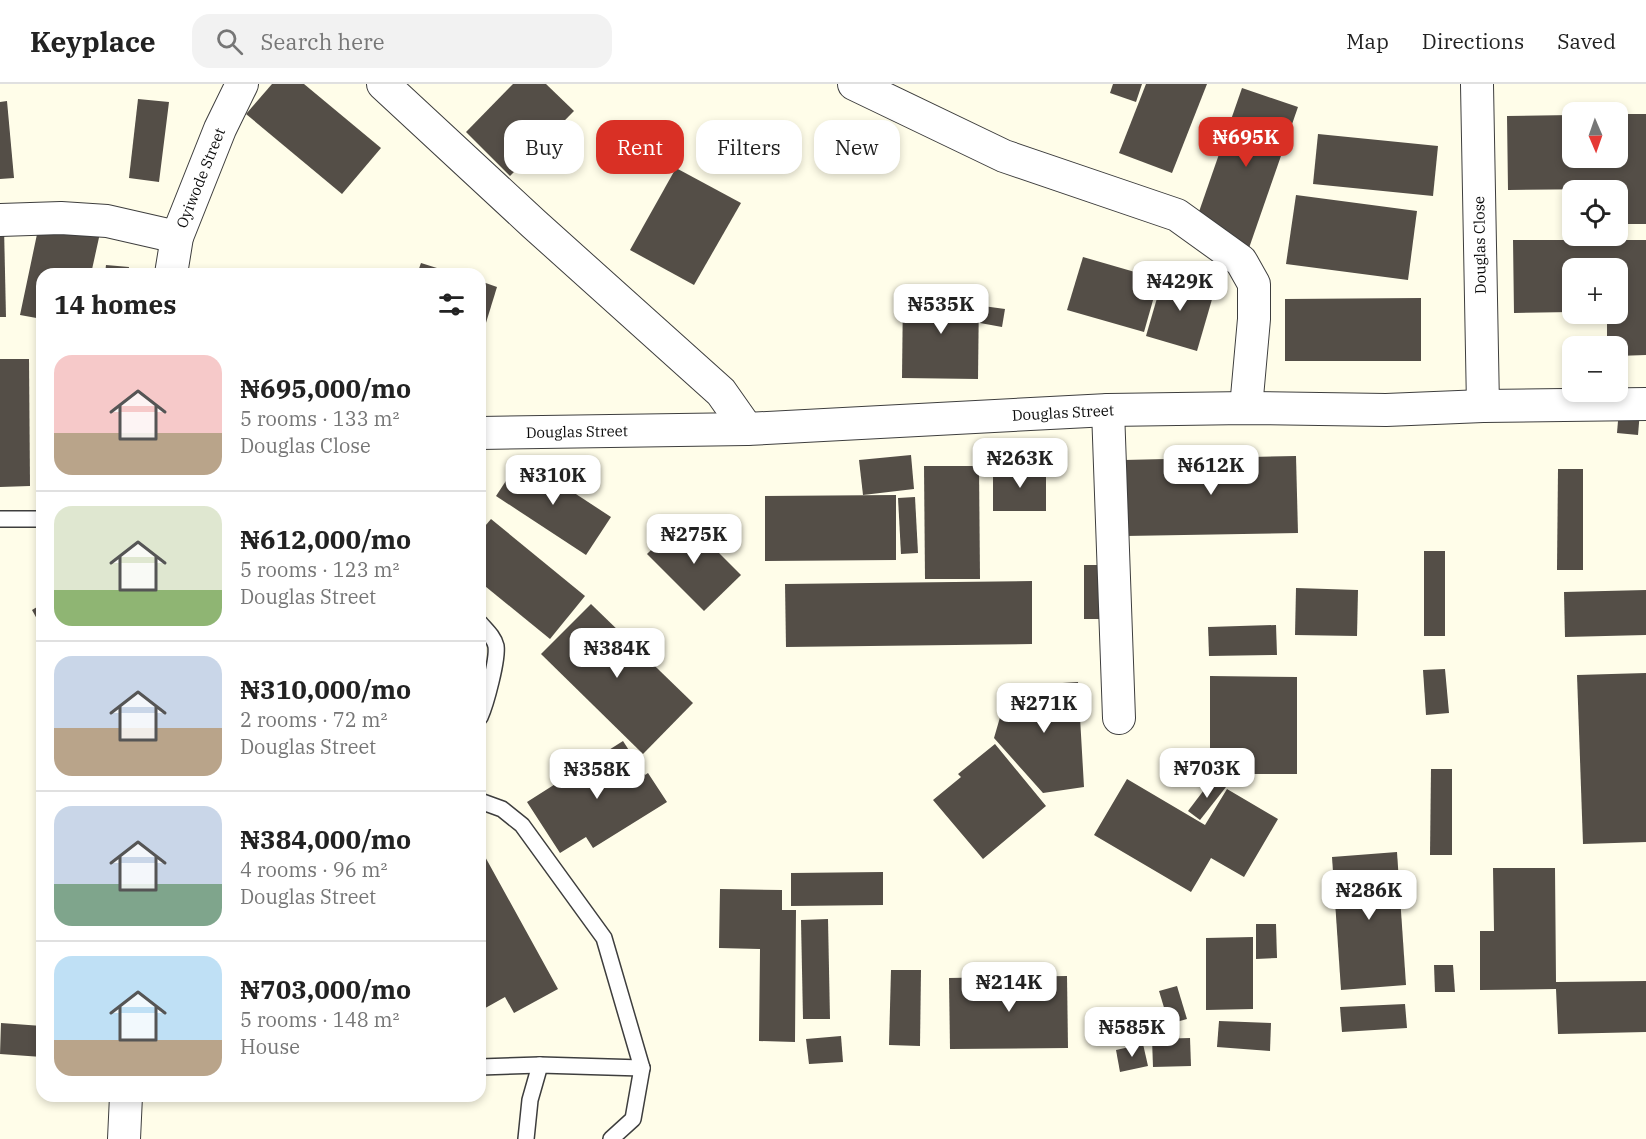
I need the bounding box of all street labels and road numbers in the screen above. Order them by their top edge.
street label: Oyiwode Street [172,125,229,231]
street label: Douglas Close [1469,196,1490,294]
street label: Douglas Street [1011,400,1114,425]
street label: Douglas Street [526,421,628,442]

